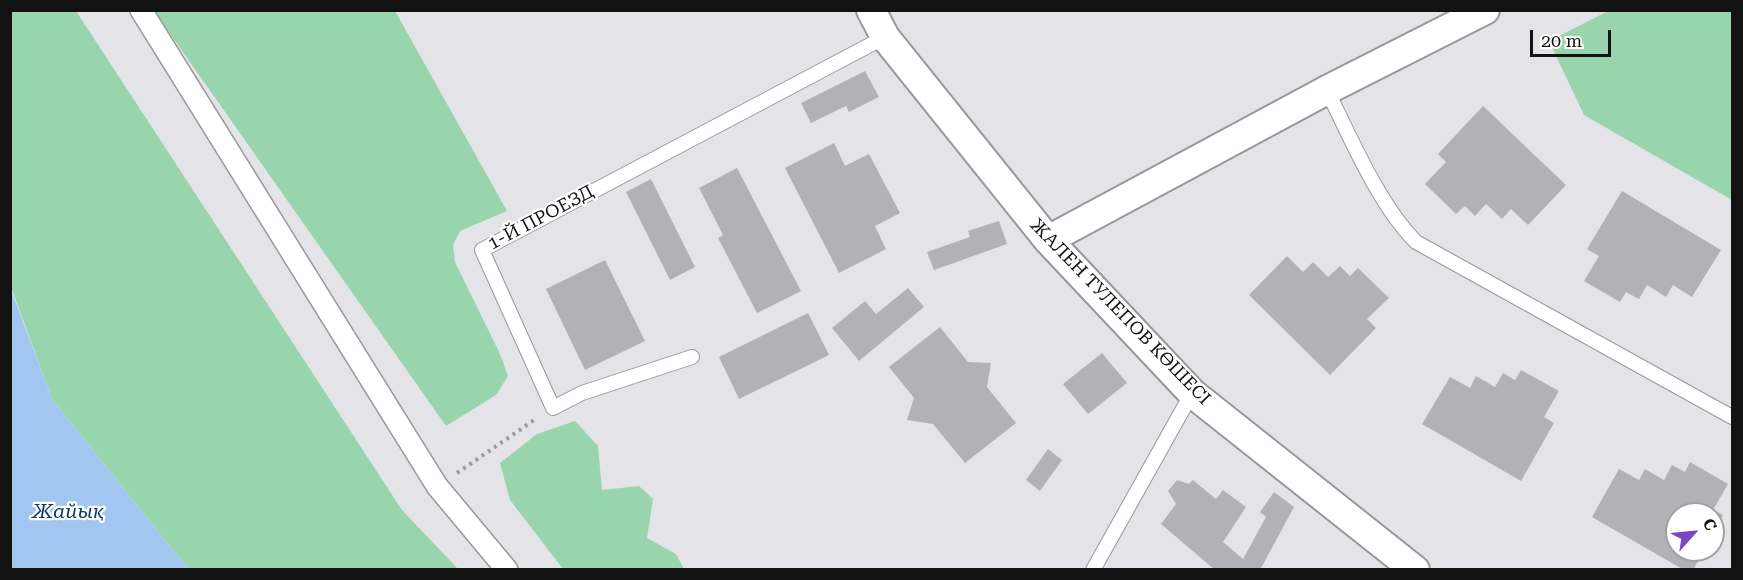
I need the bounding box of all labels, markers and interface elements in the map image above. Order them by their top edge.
scale bar [1533,18,1614,56]
text: 20 m [1541,30,1582,51]
street label: 1-Й ПРОЕЗД [484,181,598,255]
street label: ЖАЛЕН ТУЛЕПОВ КӨШЕСІ [1025,215,1215,409]
water label: Жайық [32,500,104,524]
north arrow [1665,502,1725,562]
text: С [1699,515,1721,534]

